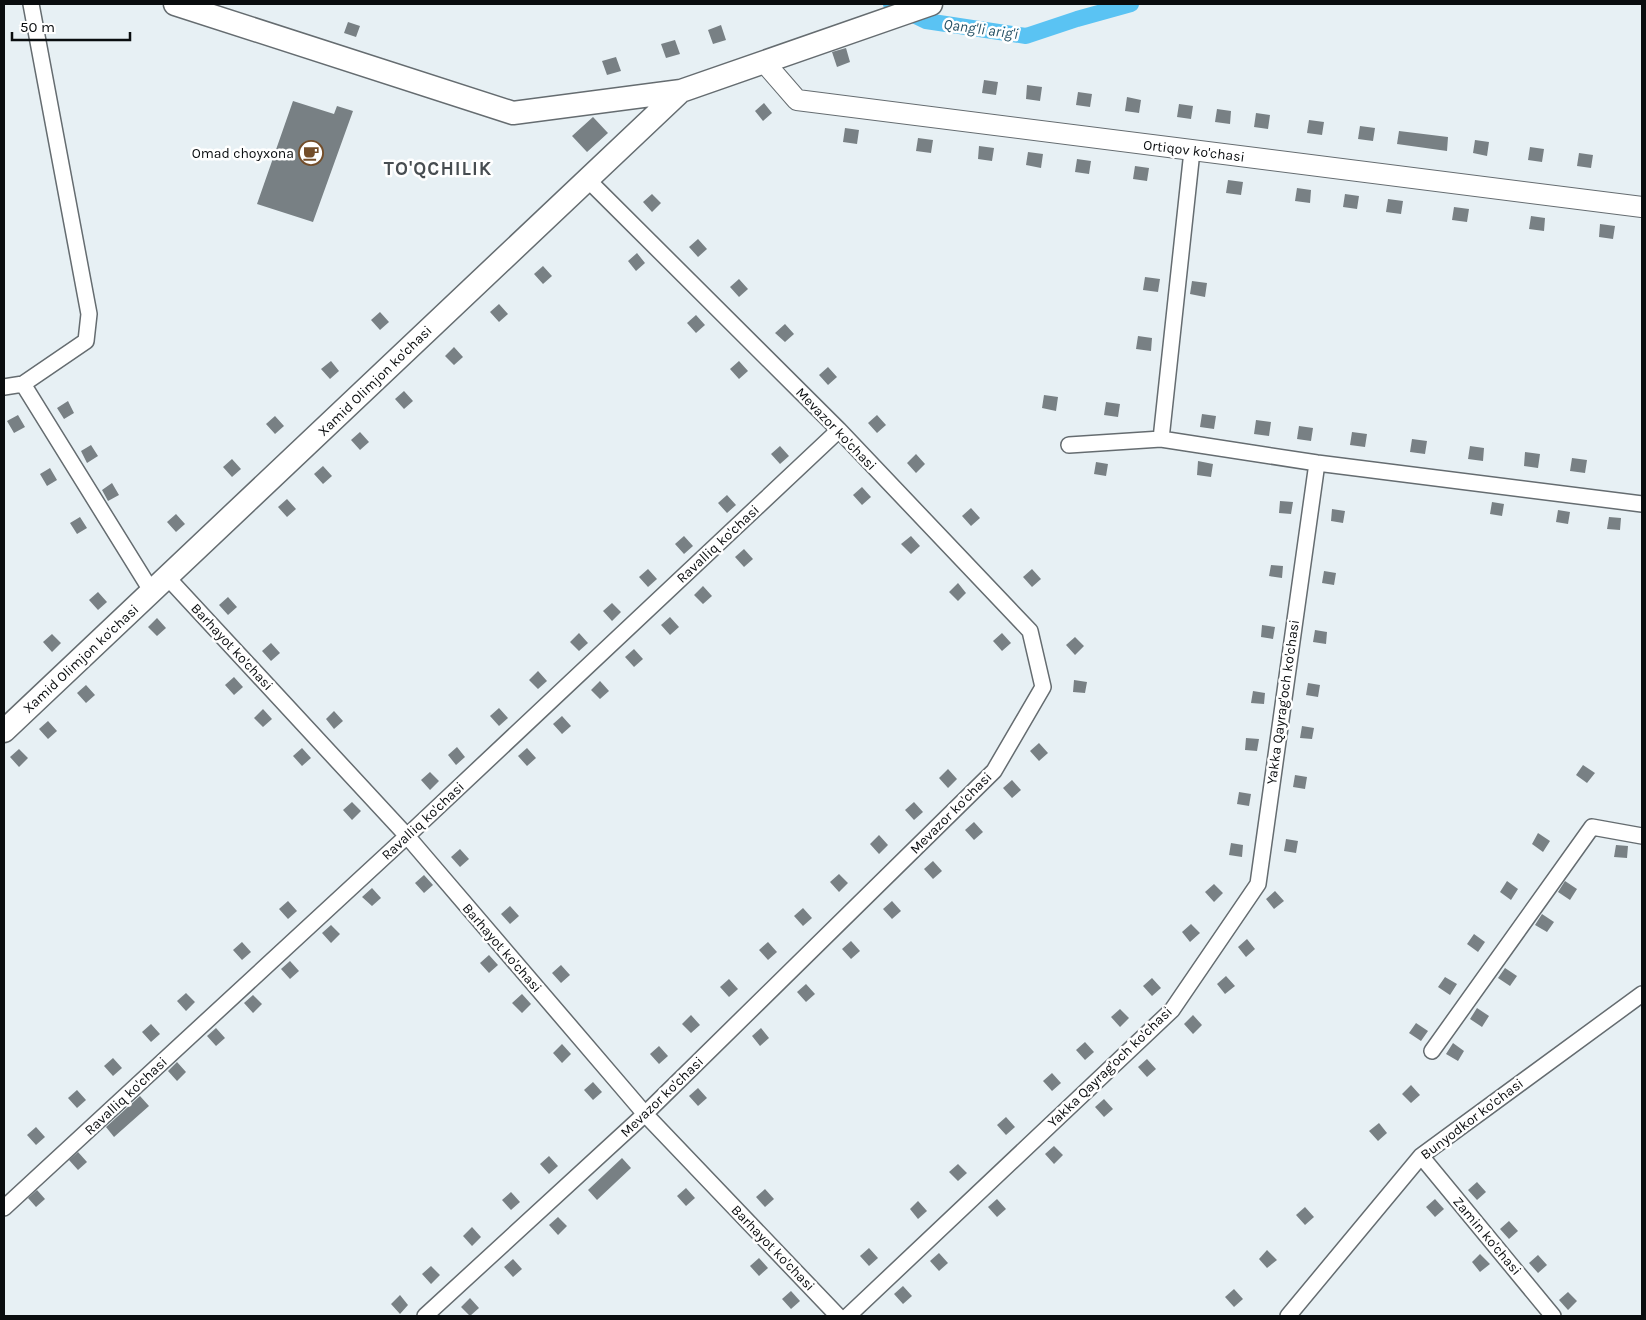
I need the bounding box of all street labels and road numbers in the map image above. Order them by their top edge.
street label: Ortiqov ko'chasi [1142,136,1246,166]
street label: Xamid Olimjon ko'chasi [314,322,436,440]
street label: Mevazor ko'chasi [792,384,880,474]
street label: Ravalliq ko'chasi [673,501,763,587]
street label: Barhayot ko'chasi [187,600,277,694]
street label: Xamid Olimjon ko'chasi [20,601,142,717]
street label: Yakka Qayrag'och ko'chasi [1263,619,1303,785]
street label: Mevazor ko'chasi [907,769,995,857]
street label: Ravalliq ko'chasi [378,778,468,864]
street label: Barhayot ko'chasi [459,900,545,996]
street label: Yakka Qayrag'och ko'chasi [1044,1003,1176,1131]
street label: Ravalliq ko'chasi [81,1053,171,1139]
street label: Mevazor ko'chasi [617,1053,707,1141]
street label: Bunyodkor ko'chasi [1417,1075,1527,1163]
street label: Zamin ko'chasi [1449,1193,1525,1279]
street label: Barhayot ko'chasi [728,1202,818,1294]

